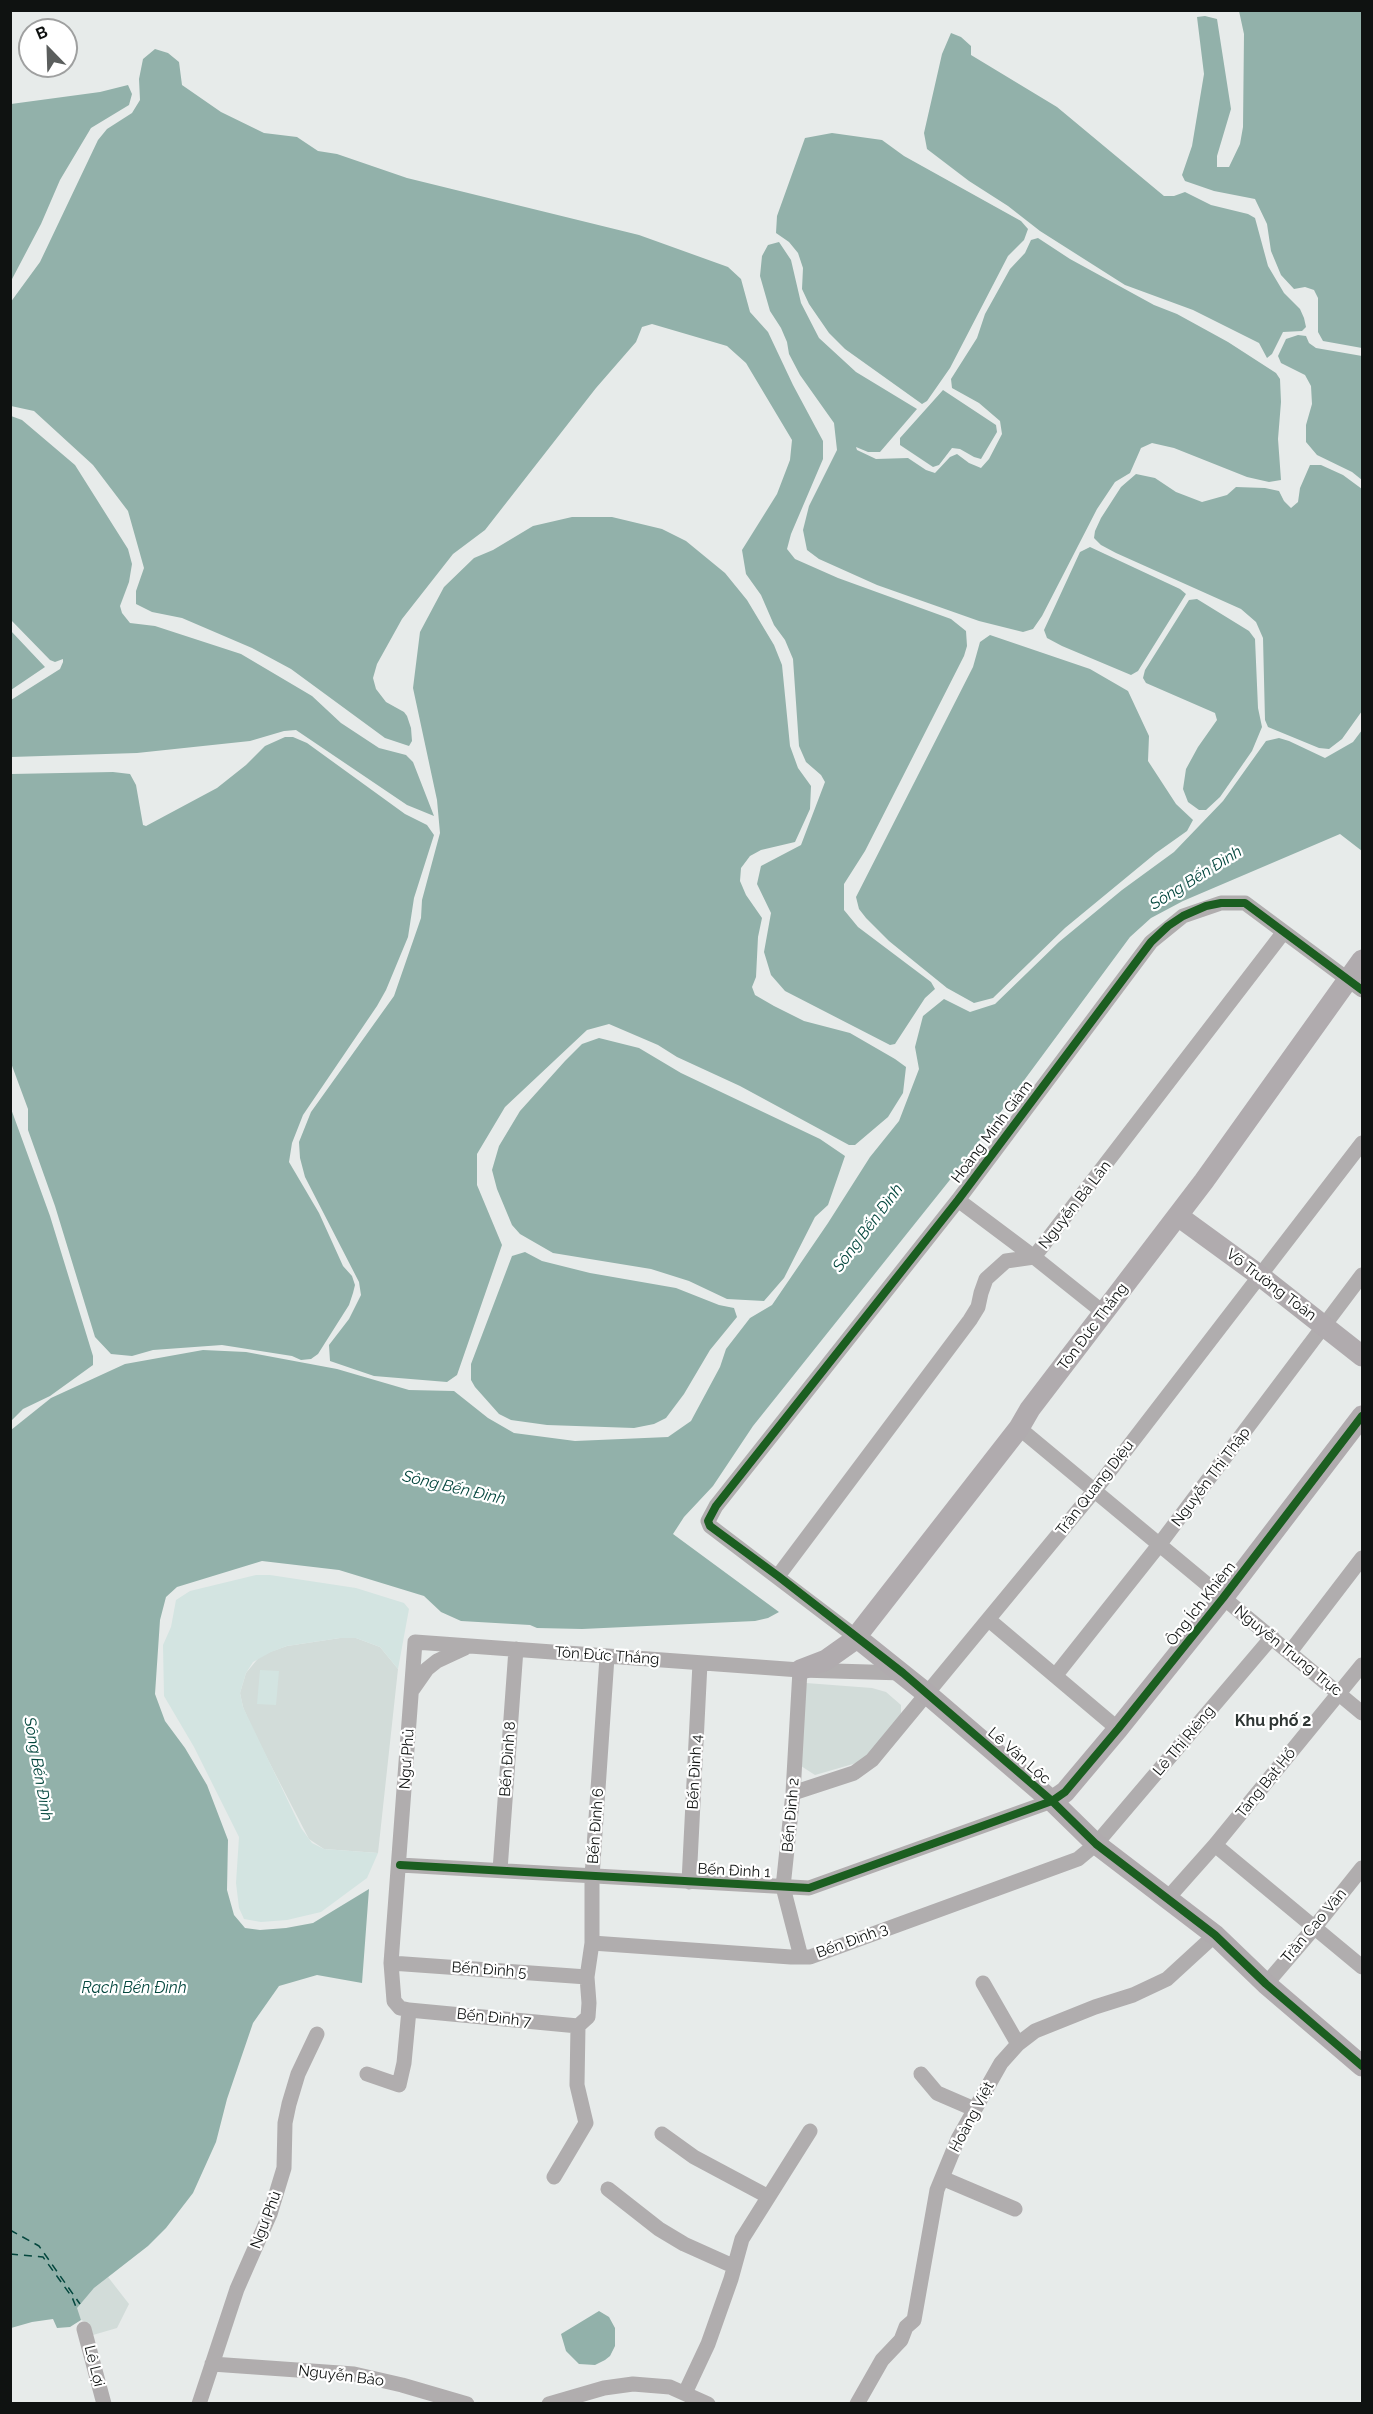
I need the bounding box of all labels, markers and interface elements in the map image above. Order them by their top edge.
north arrow [18,18,78,78]
text: B [33,22,50,44]
water label: Sông Bến Đình [1146,842,1246,914]
street label: Hoàng Minh Giám [948,1077,1036,1187]
street label: Nguyễn Bá Lân [1035,1157,1115,1253]
water label: Sông Bến Đình [829,1180,907,1276]
street label: Võ Trường Toản [1222,1245,1320,1325]
street label: Tôn Đức Thắng [1054,1280,1132,1374]
street label: Nguyễn Thị Thập [1168,1424,1254,1530]
street label: Trần Quang Diệu [1052,1437,1138,1539]
water label: Sông Bến Đình [401,1467,507,1509]
street label: Ông Ích Khiêm [1163,1558,1239,1650]
street label: Nguyễn Trung Trực [1231,1602,1345,1700]
street label: Tôn Đức Thắng [554,1643,660,1669]
street label: Lê Thị Riêng [1149,1702,1219,1780]
district label: Khu phố 2 [1235,1711,1311,1731]
water label: Sông Bến Đình [19,1716,57,1822]
street label: Bến Đình 8 [496,1721,520,1797]
street label: Lê Văn Lộc [984,1724,1054,1788]
street label: Ngư Phủ [396,1728,418,1790]
street label: Bến Đình 4 [684,1734,706,1810]
street label: Tăng Bạt Hổ [1232,1744,1300,1822]
street label: Bến Đình 2 [779,1777,803,1853]
street label: Bến Đình 6 [584,1788,608,1864]
street label: Bến Đình 1 [697,1860,771,1882]
street label: Trần Cao Vân [1278,1885,1350,1967]
street label: Bến Đình 3 [814,1920,890,1962]
street label: Bến Đình 5 [451,1958,527,1982]
water label: Rạch Bến Đình [81,1978,187,1998]
street label: Bến Đình 7 [456,2005,532,2031]
street label: Hoàng Việt [946,2079,998,2155]
street label: Ngư Phủ [247,2189,285,2251]
street label: Lê Lợi [80,2343,108,2389]
street label: Nguyễn Bảo [297,2362,385,2390]

